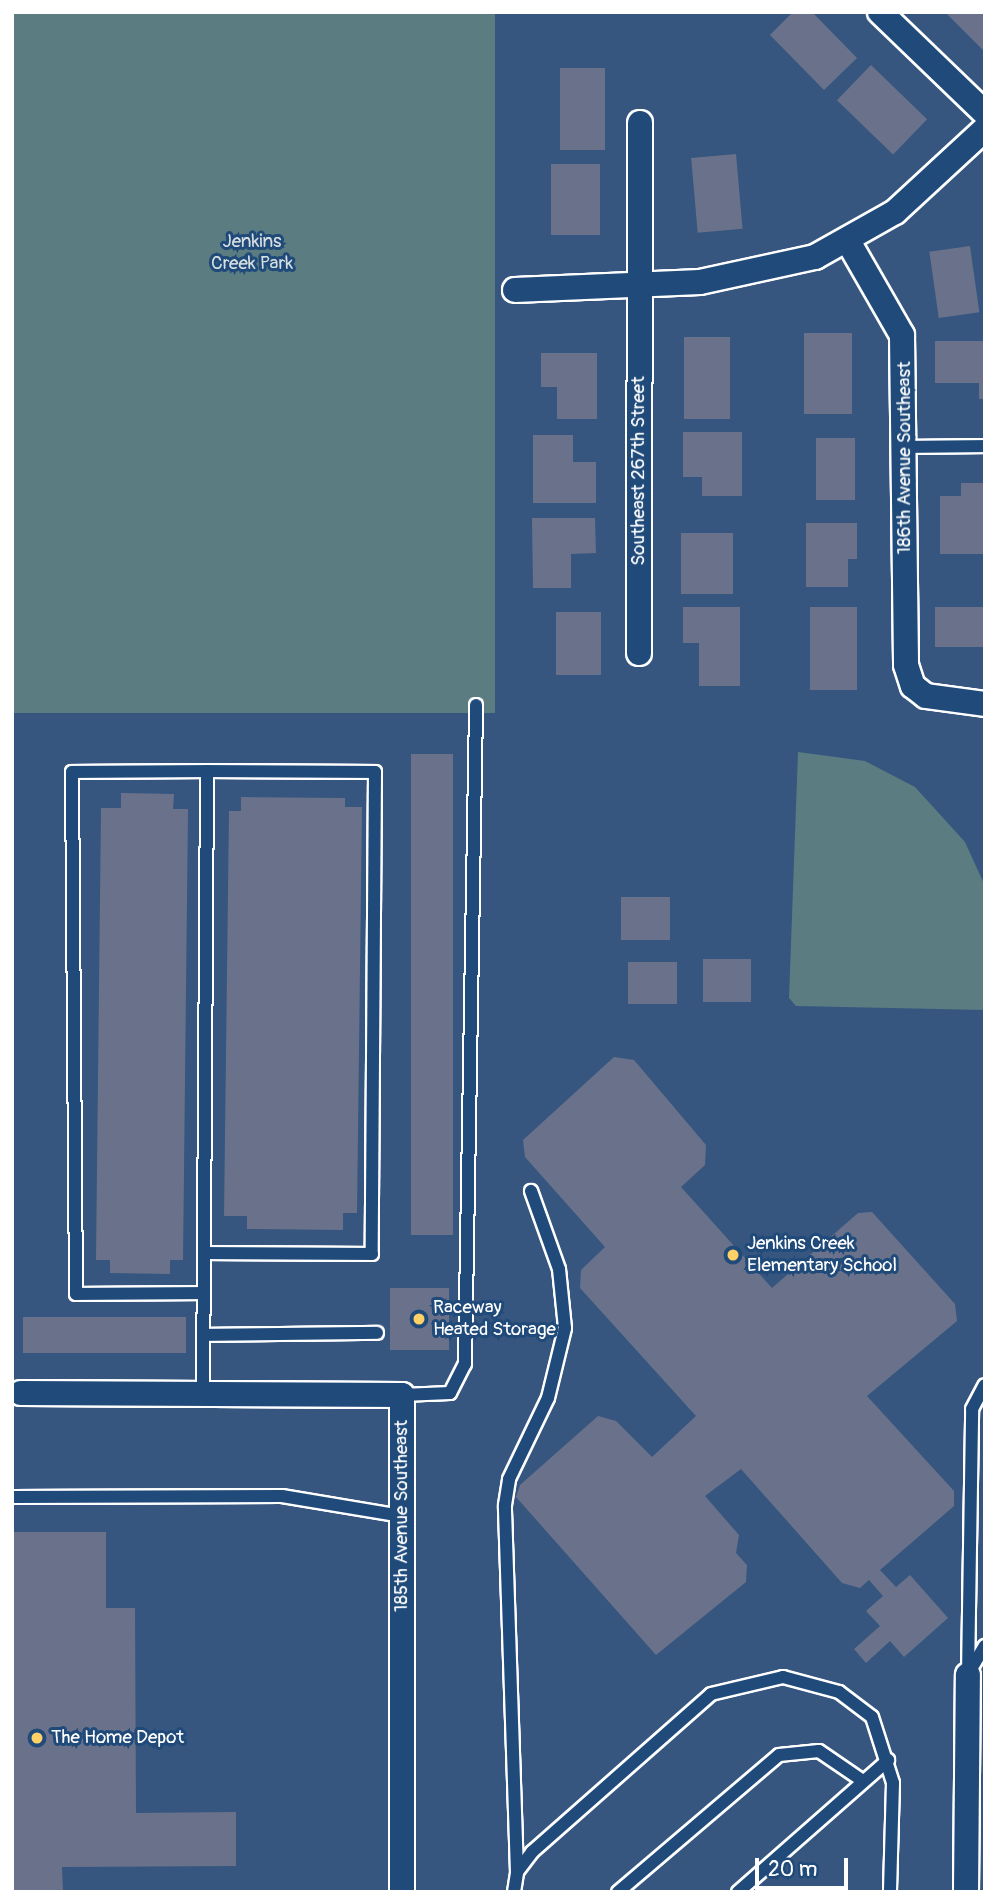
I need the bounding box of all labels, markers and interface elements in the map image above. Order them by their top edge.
park label: Jenkins Creek Park [211,231,293,275]
street label: 186th Avenue Southeast [894,361,916,555]
street label: Southeast 267th Street [628,376,650,566]
place label: Jenkins Creek Elementary School [747,1233,897,1277]
marker: Jenkins Creek Elementary School [725,1247,741,1263]
place label: Raceway Heated Storage [433,1297,556,1341]
marker: Raceway Heated Storage [411,1311,427,1327]
street label: 185th Avenue Southeast [391,1420,413,1612]
place label: The Home Depot [51,1727,184,1749]
marker: The Home Depot [29,1730,45,1746]
scale bar [759,1844,852,1888]
text: 20 m [768,1856,817,1883]

